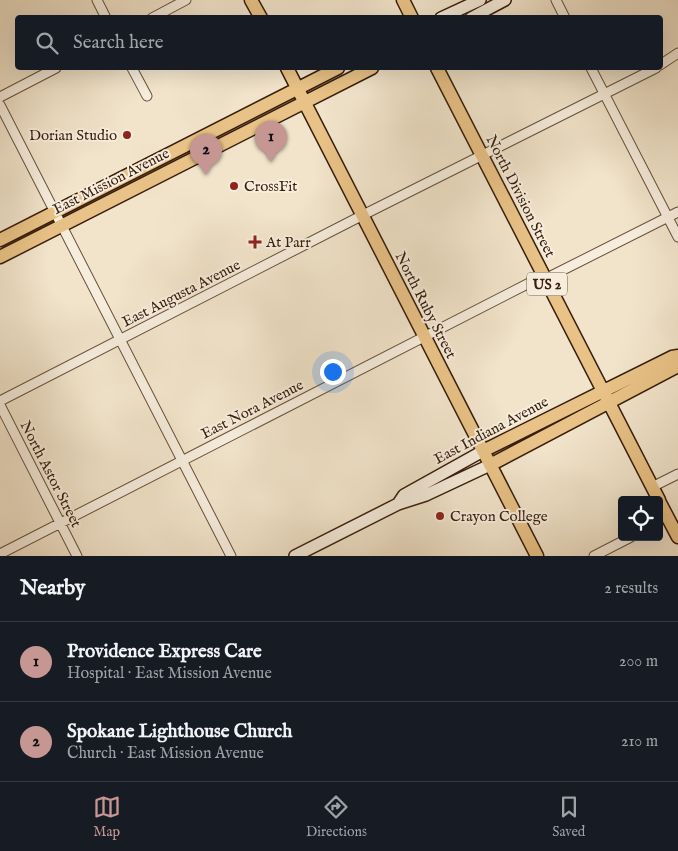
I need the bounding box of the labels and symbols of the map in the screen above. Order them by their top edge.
pin: 1 [255,121,287,162]
place label: Dorian Studio [29,126,117,145]
marker: Dorian Studio [121,129,133,141]
street label: North Division Street [481,132,560,261]
pin: 2 [190,134,222,175]
street label: East Mission Avenue [50,144,173,219]
place label: CrossFit [244,177,297,196]
marker: CrossFit [228,180,240,192]
place label: At Parr [265,233,311,252]
marker: At Parr [248,235,262,249]
street label: North Ruby Street [390,249,461,362]
street label: East Augusta Avenue [119,255,244,332]
road number: US 2 [527,272,567,296]
your location [320,359,346,385]
street label: East Nora Avenue [198,375,307,443]
street label: East Indiana Avenue [431,392,552,469]
street label: North Astor Street [16,418,86,531]
place label: Crayon College [450,507,548,526]
marker: Crayon College [434,510,446,522]

